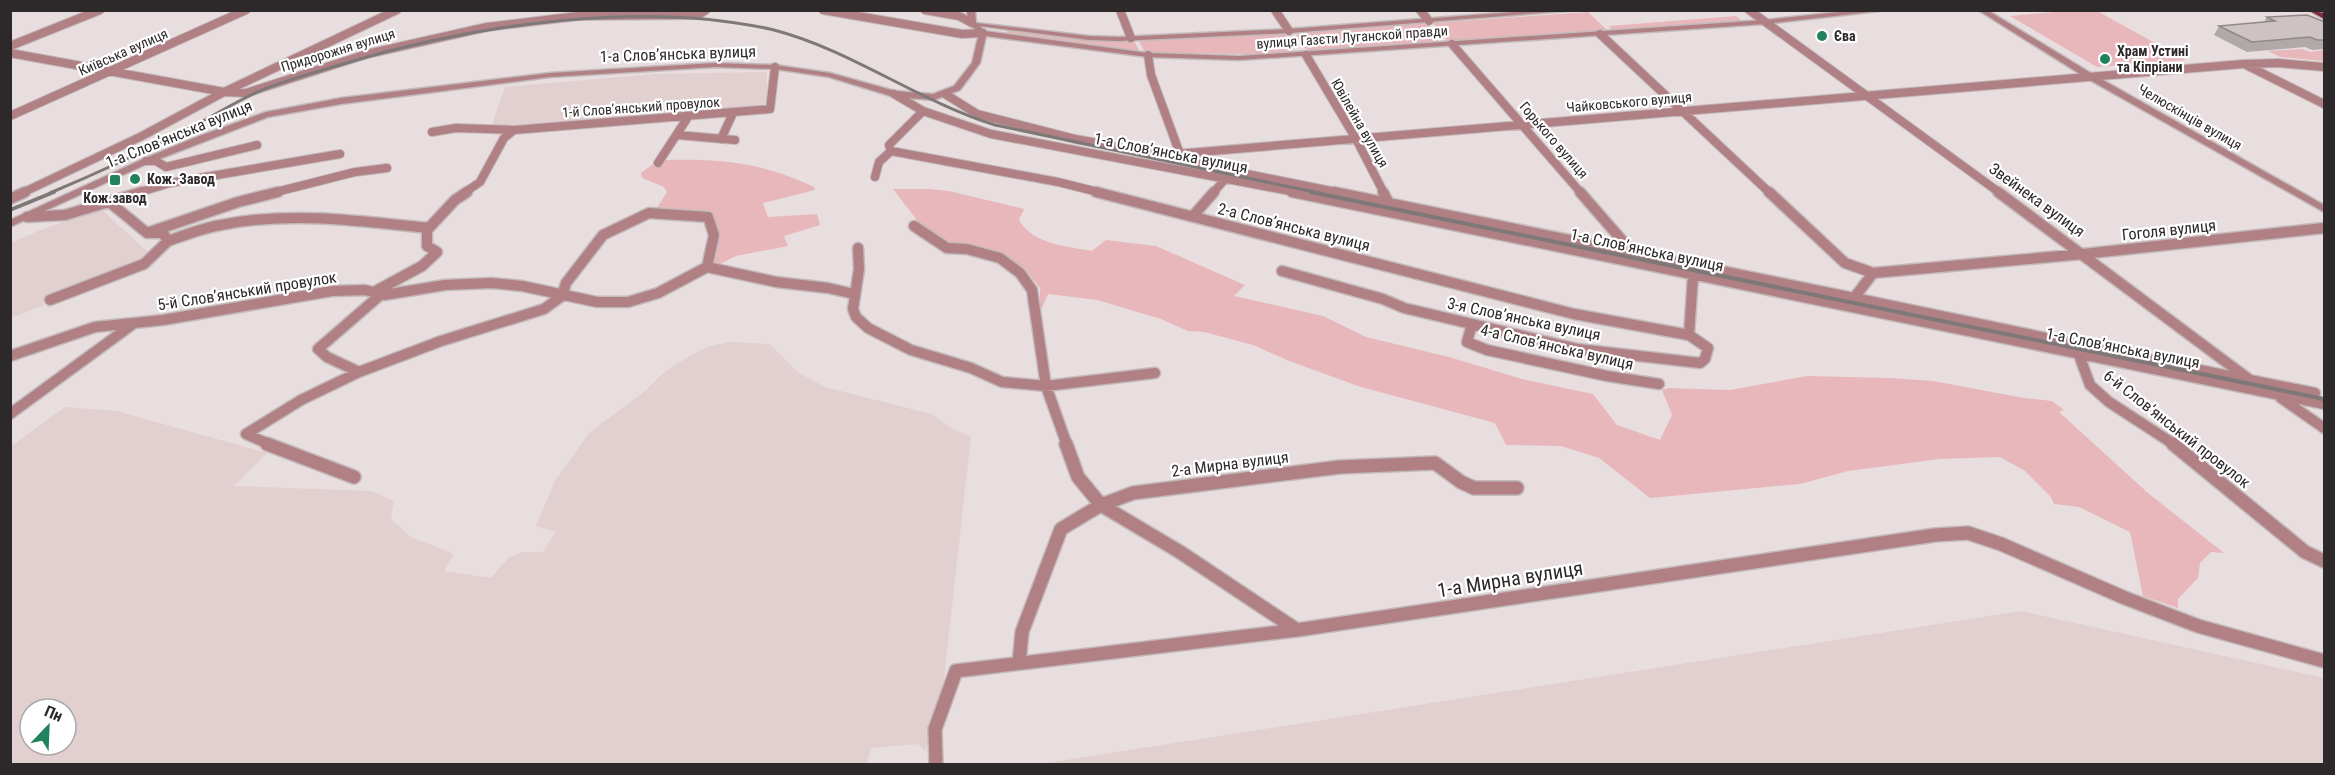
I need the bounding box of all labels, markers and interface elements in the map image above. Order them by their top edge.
street label: вулиця Газєти Луганской правди [1256,22,1448,52]
street label: Київська вулиця [76,25,170,79]
street label: Придорожня вулиця [279,25,397,75]
place label: Єва [1834,28,1856,44]
marker: Єва [1815,29,1829,43]
street label: 1-а Слов’янська вулиця [600,42,756,66]
place label: Храм Устині та Кіпріани [2117,43,2188,75]
marker: Храм Устині та Кіпріани [2098,52,2112,66]
street label: Ювілейна вулиця [1328,76,1392,170]
street label: Челюскінців вулиця [2135,81,2245,153]
street label: Чайковського вулиця [1566,89,1692,115]
street label: 1-й Слов’янський провулок [562,93,721,120]
street label: 1-а Слов’янська вулиця [103,96,255,172]
street label: Горького вулиця [1516,98,1592,182]
street label: 1-а Слов’янська вулиця [1092,129,1250,177]
street label: Звейнека вулиця [1986,159,2088,241]
place label: Кож. Завод [147,171,215,187]
marker: Кож. Завод [128,172,142,186]
marker: Кож.завод [108,173,122,187]
place label: Кож.завод [83,190,147,206]
street label: 2-а Слов’янська вулиця [1216,199,1372,255]
street label: Гоголя вулиця [2121,216,2217,244]
street label: 1-а Слов’янська вулиця [1569,224,1725,276]
street label: 5-й Слов’янський провулок [156,267,338,315]
street label: 3-я Слов’янська вулиця [1446,293,1602,345]
street label: 4-а Слов’янська вулиця [1479,320,1635,374]
street label: 1-а Слов’янська вулиця [2044,324,2202,372]
street label: 6-й Слов’янський провулок [2100,366,2254,492]
street label: 2-а Мирна вулиця [1170,447,1290,481]
street label: 1-а Мирна вулиця [1436,556,1584,602]
north arrow [18,697,78,757]
text: Пн [42,701,66,726]

